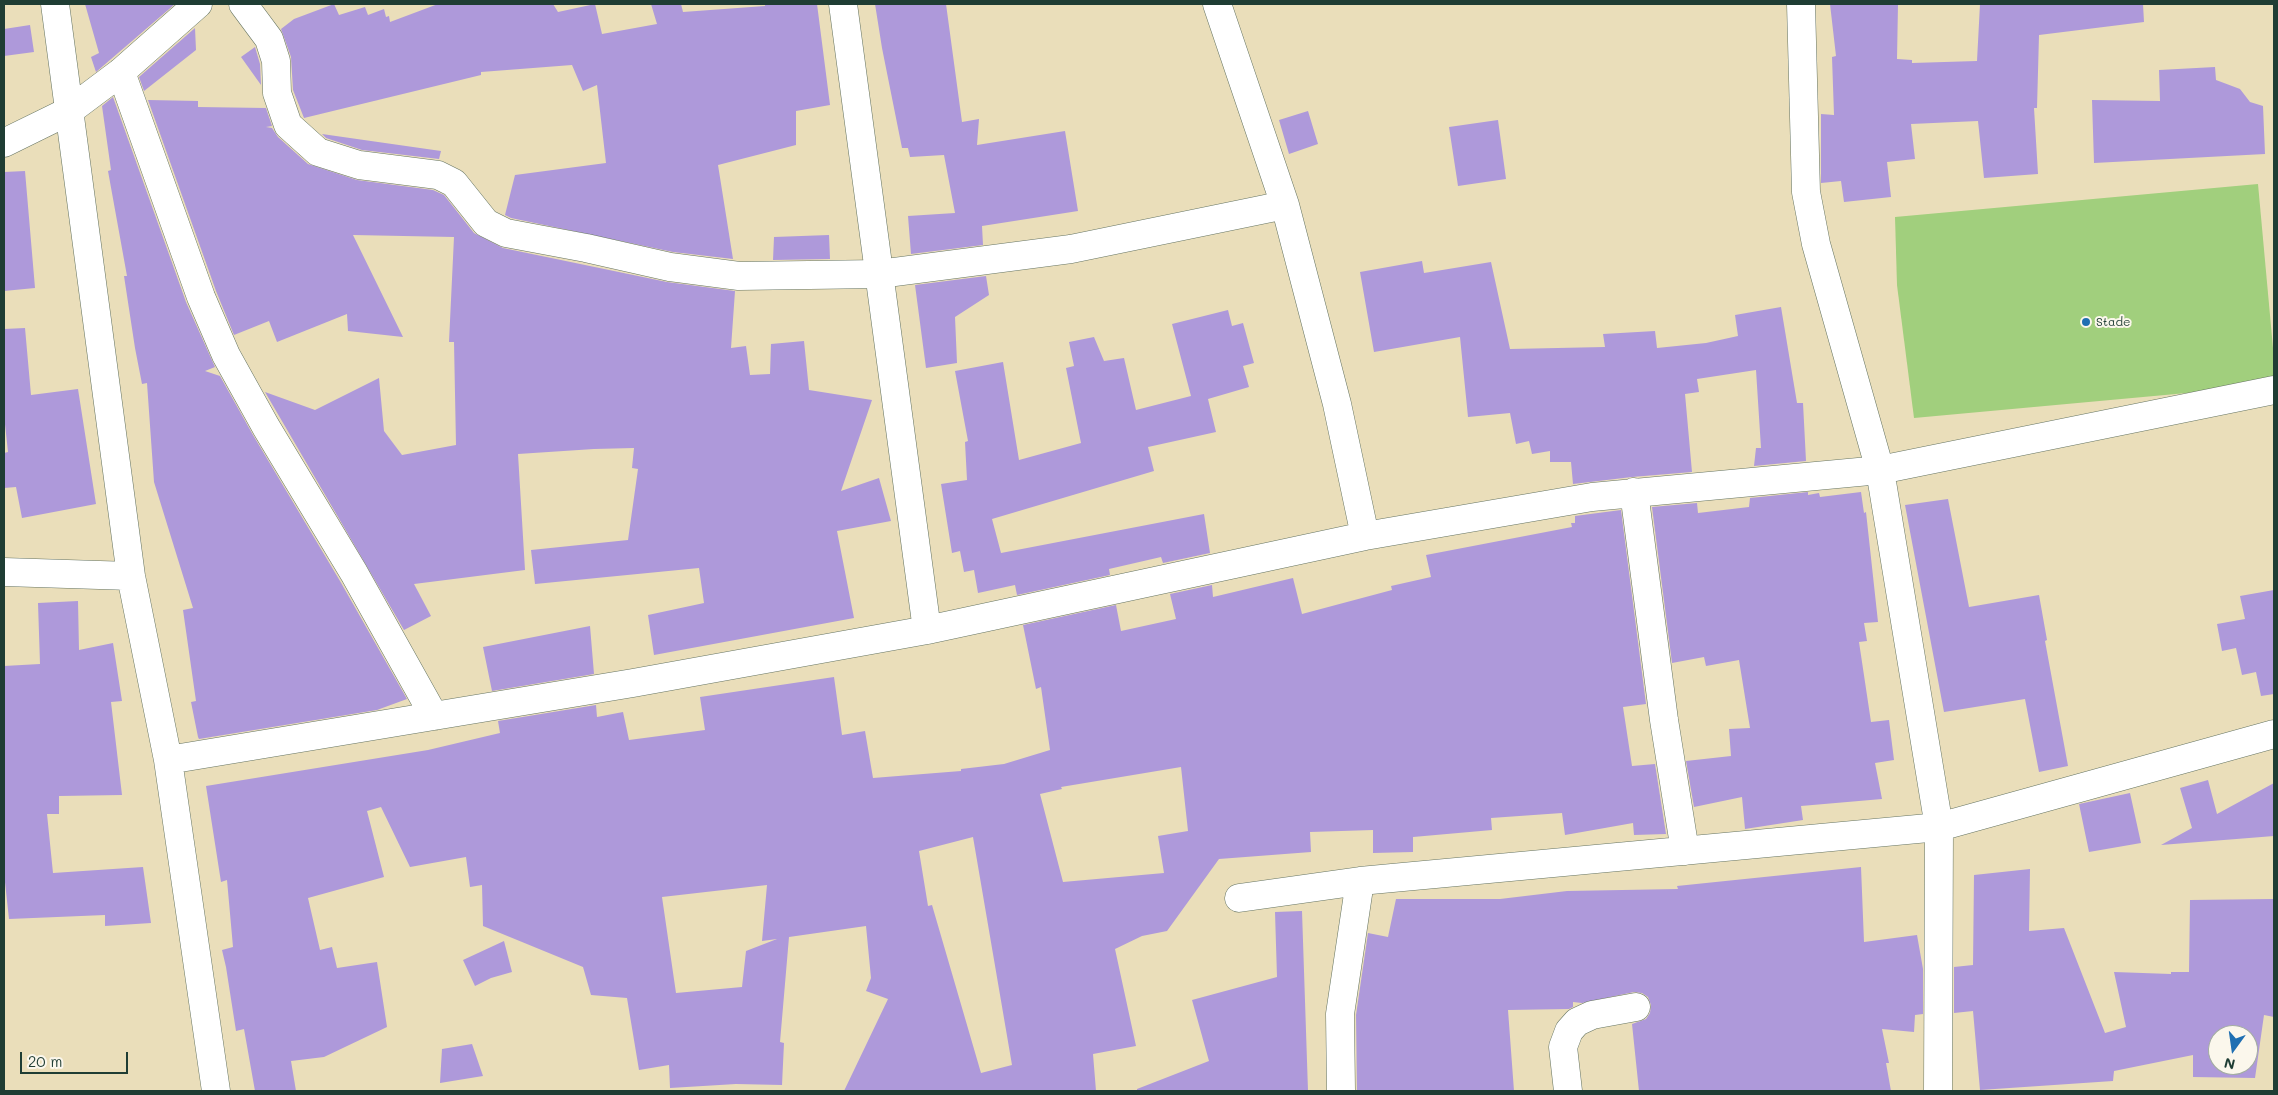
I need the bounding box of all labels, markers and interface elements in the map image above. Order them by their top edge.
place label: Stade [2096,315,2131,329]
marker: Stade [2080,316,2092,328]
north arrow [2208,1025,2258,1075]
scale bar [22,1042,130,1074]
text: 20 m [28,1051,62,1071]
text: N [2222,1054,2237,1075]

